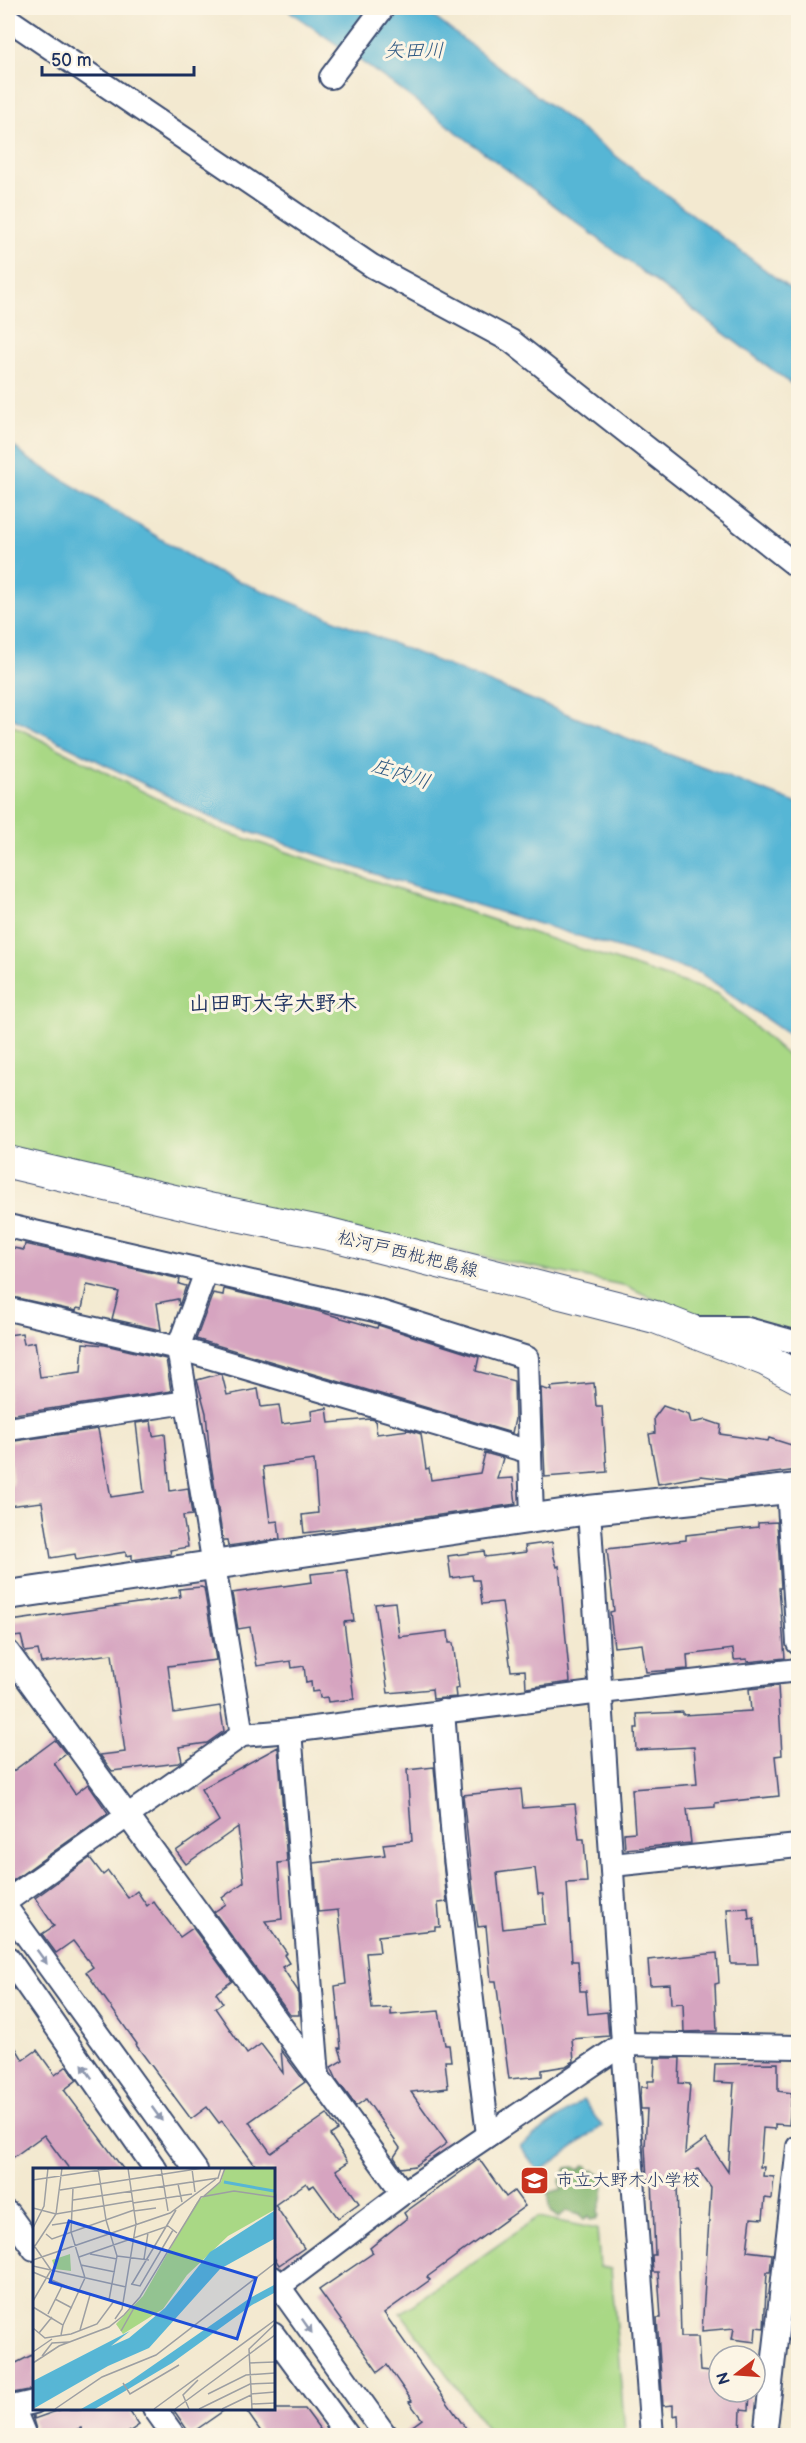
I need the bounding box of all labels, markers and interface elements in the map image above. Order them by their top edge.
scale bar [42,39,194,77]
water label: 矢田川 [384,39,444,63]
text: 50 m [51,50,92,71]
water label: 庄内川 [369,753,433,795]
district label: 山田町大字大野木 [189,991,357,1016]
street label: 松河戸西枇杷島線 [336,1226,480,1282]
one-way arrow [36,1948,48,1964]
one-way arrow [81,2063,93,2079]
one-way arrow [151,2106,163,2122]
school or university icon: 市立大野木小学校 [519,2164,551,2196]
inset map [33,2168,274,2410]
place label: 市立大野木小学校 [556,2170,700,2191]
one-way arrow [301,2317,313,2333]
north arrow [707,2344,767,2404]
text: N [713,2369,735,2386]

